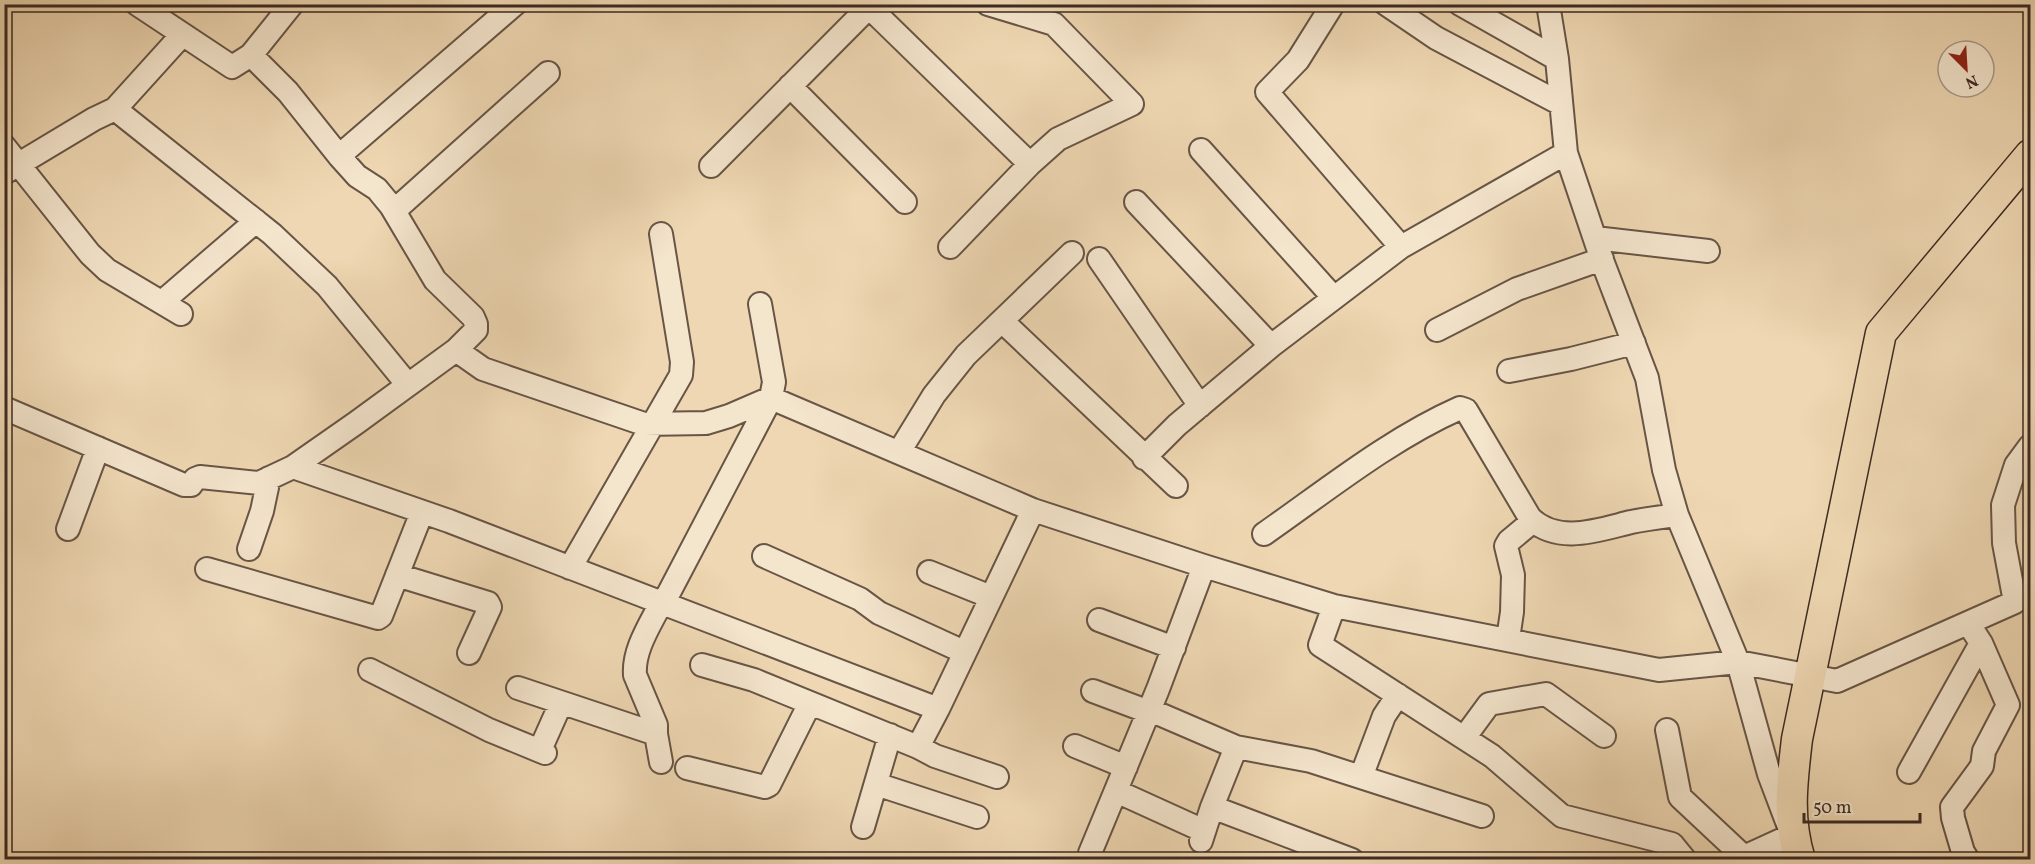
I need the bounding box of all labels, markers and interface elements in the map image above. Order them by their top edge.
north arrow [1936,39,1996,99]
text: N [1961,68,1981,93]
scale bar [1804,786,1920,824]
text: 50 m [1813,796,1852,821]

